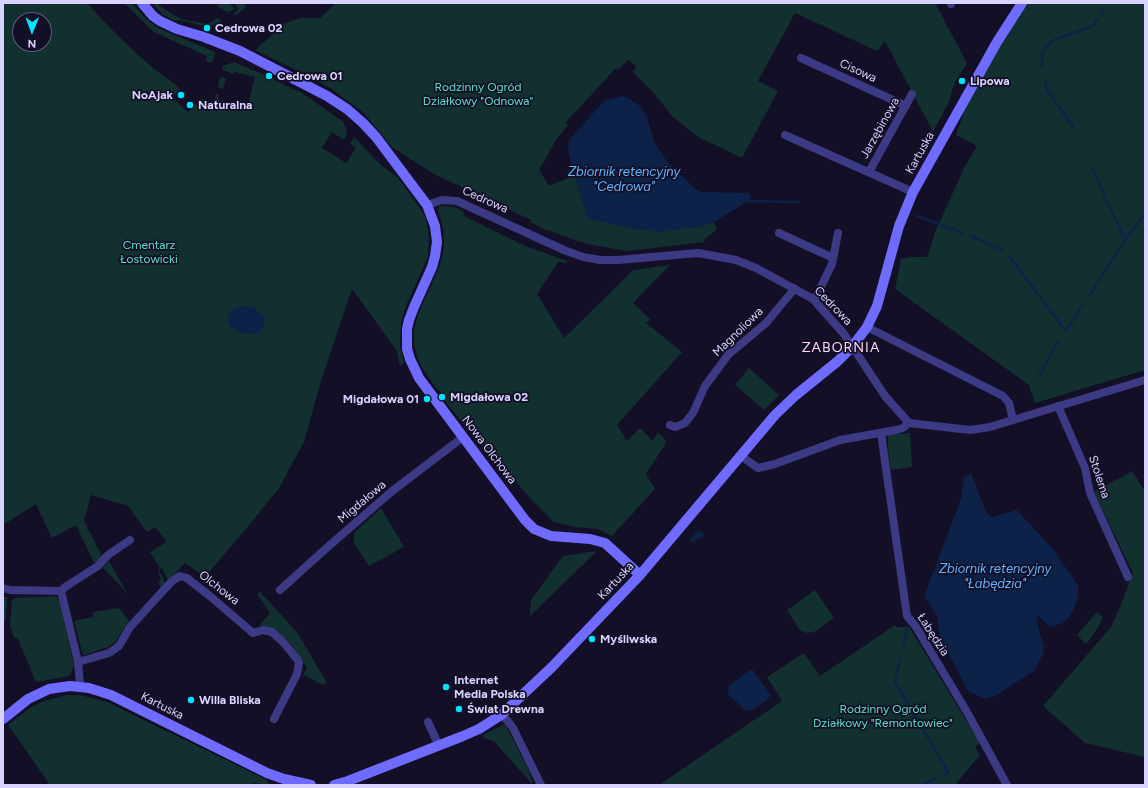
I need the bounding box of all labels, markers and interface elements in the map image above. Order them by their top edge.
north arrow [12,12,52,52]
place label: Cedrowa 02 [215,21,283,35]
marker: Cedrowa 02 [202,23,212,33]
text: N [27,37,36,50]
street label: Cisowa [837,56,879,86]
place label: Cedrowa 01 [277,69,343,83]
marker: Cedrowa 01 [264,71,274,81]
place label: Lipowa [970,74,1010,88]
marker: Lipowa [957,76,967,86]
park label: Rodzinny Ogród Działkowy "Odnowa" [423,80,533,108]
place label: NoAjak [132,88,173,102]
marker: NoAjak [176,90,186,100]
street label: Jarzębinowa [857,95,903,161]
place label: Naturalna [198,98,252,112]
marker: Naturalna [185,100,195,110]
street label: Kartuska [903,129,937,177]
water label: Zbiornik retencyjny "Cedrowa" [568,164,680,195]
street label: Cedrowa [460,184,510,216]
park label: Cmentarz Łostowicki [120,238,178,266]
street label: Cedrowa [811,284,855,328]
street label: Magnoliowa [710,304,766,360]
district label: ZABORNIA [802,340,880,356]
place label: Migdałowa 02 [450,390,528,404]
place label: Migdałowa 01 [343,392,419,406]
marker: Migdałowa 02 [437,392,447,402]
marker: Migdałowa 01 [422,394,432,404]
street label: Nowa Olchowa [459,413,519,487]
street label: Stolema [1085,454,1113,500]
street label: Migdałowa [335,478,389,526]
street label: Kartuska [595,559,637,603]
water label: Zbiornik retencyjny "Łabędzia" [939,561,1051,592]
street label: Olchowa [196,568,242,608]
street label: Łabędzia [914,611,952,659]
place label: Myśliwska [600,632,657,646]
marker: Myśliwska [587,634,597,644]
place label: Internet Media Polska [454,673,526,701]
marker: Internet Media Polska [441,682,451,692]
street label: Kartuska [138,689,186,723]
place label: Willa Bliska [199,693,261,707]
marker: Willa Bliska [186,695,196,705]
place label: Świat Drewna [467,702,544,716]
park label: Rodzinny Ogród Działkowy "Remontowiec" [813,702,953,730]
marker: Świat Drewna [454,704,464,714]

